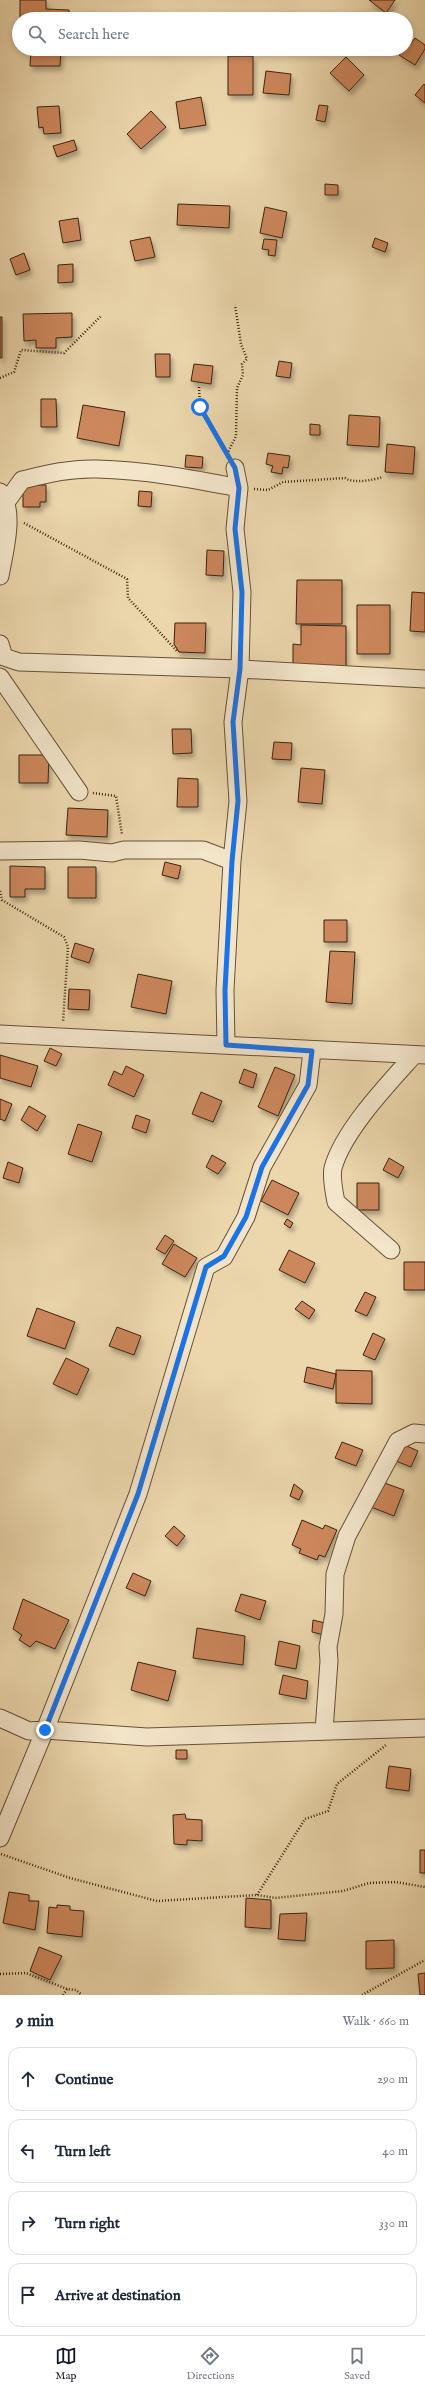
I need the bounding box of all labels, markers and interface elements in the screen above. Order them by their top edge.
search box [12,12,413,56]
icon: search [26,23,48,45]
text: Search here [58,25,129,44]
route start [191,398,209,416]
route end [36,1721,54,1739]
text: 9 min [16,2011,54,2032]
text: Walk · 660 m [343,2013,409,2030]
icon: ahead [17,2068,39,2090]
text: Continue [55,2070,113,2089]
text: 290 m [377,2071,408,2088]
icon: left [17,2140,39,2162]
text: Turn left [55,2142,111,2161]
text: 40 m [382,2143,408,2160]
icon: right [17,2212,39,2234]
text: Turn right [55,2214,120,2233]
text: 330 m [379,2215,408,2232]
icon: arrive [17,2284,39,2306]
text: Arrive at destination [55,2286,181,2305]
tab: Map [55,2345,77,2383]
tab: Directions [187,2345,234,2383]
tab: Saved [344,2345,370,2383]

